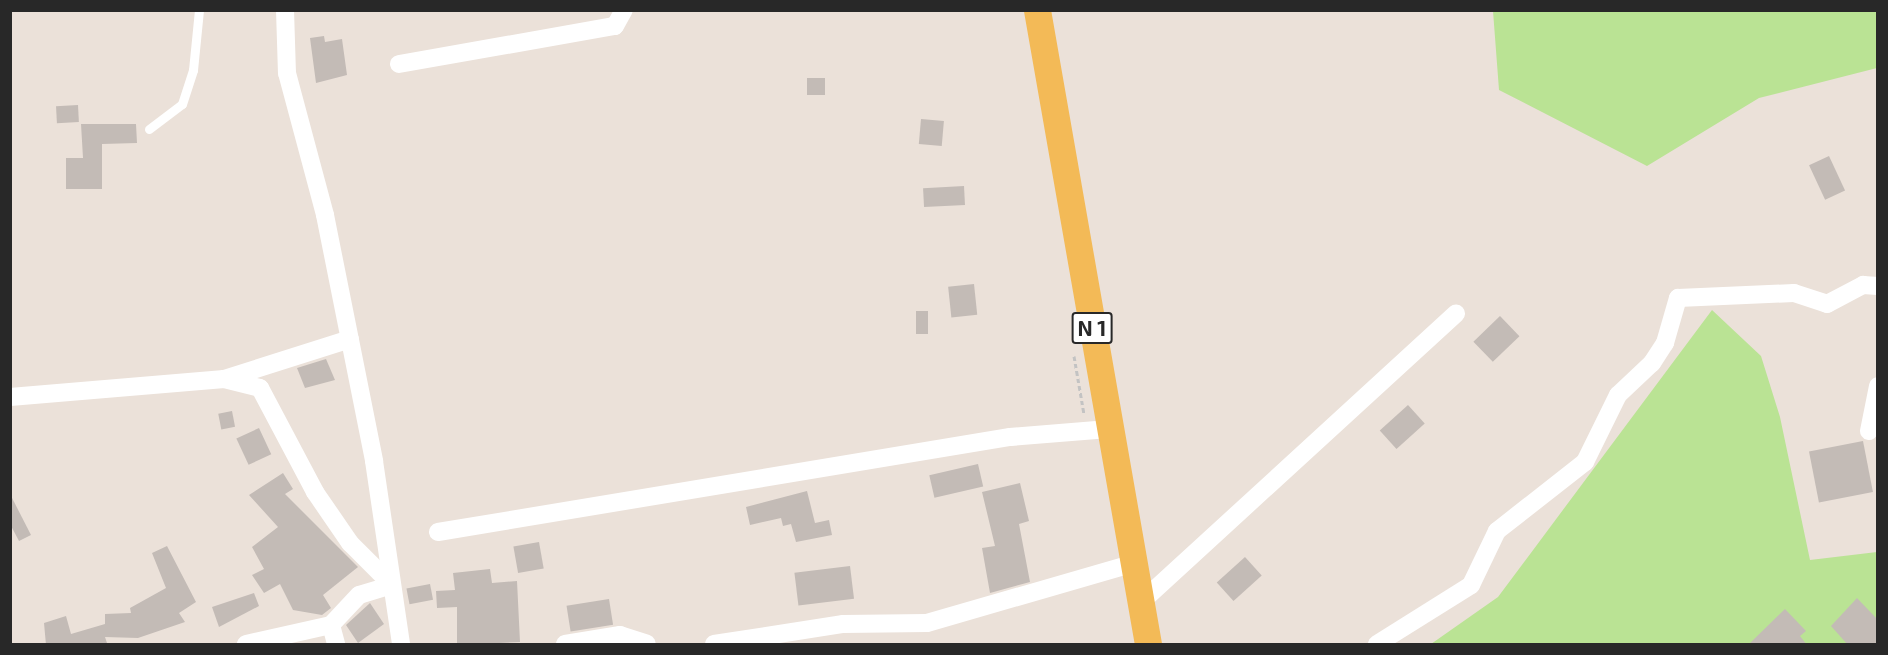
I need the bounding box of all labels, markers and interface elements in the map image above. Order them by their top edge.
road number: N 1 [1071,310,1113,346]

